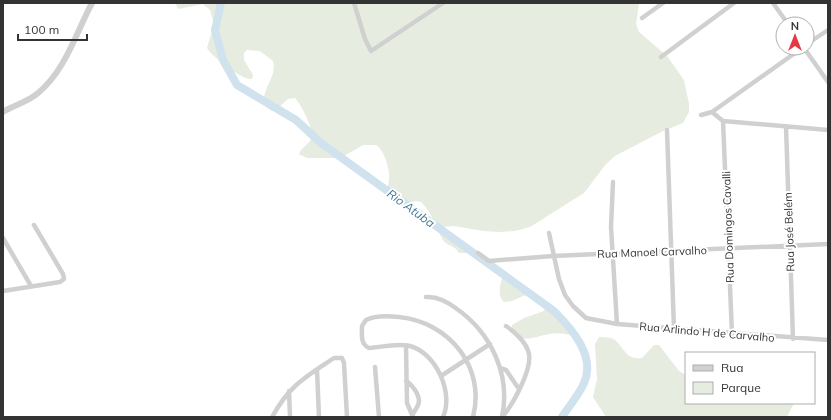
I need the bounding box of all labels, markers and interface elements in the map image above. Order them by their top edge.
scale bar [18,16,87,42]
north arrow [775,16,815,56]
text: N [791,19,799,33]
text: 100 m [24,22,59,37]
street label: Rua Domingos Cavalli [719,171,737,283]
water label: Rio Atuba [384,186,438,230]
street label: Rua José Belém [781,192,797,272]
street label: Rua Manoel Carvalho [597,243,707,261]
street label: Rua Arlindo H de Carvalho [639,319,775,345]
legend [685,352,815,404]
text: Rua [721,360,743,375]
text: Parque [721,380,761,395]

